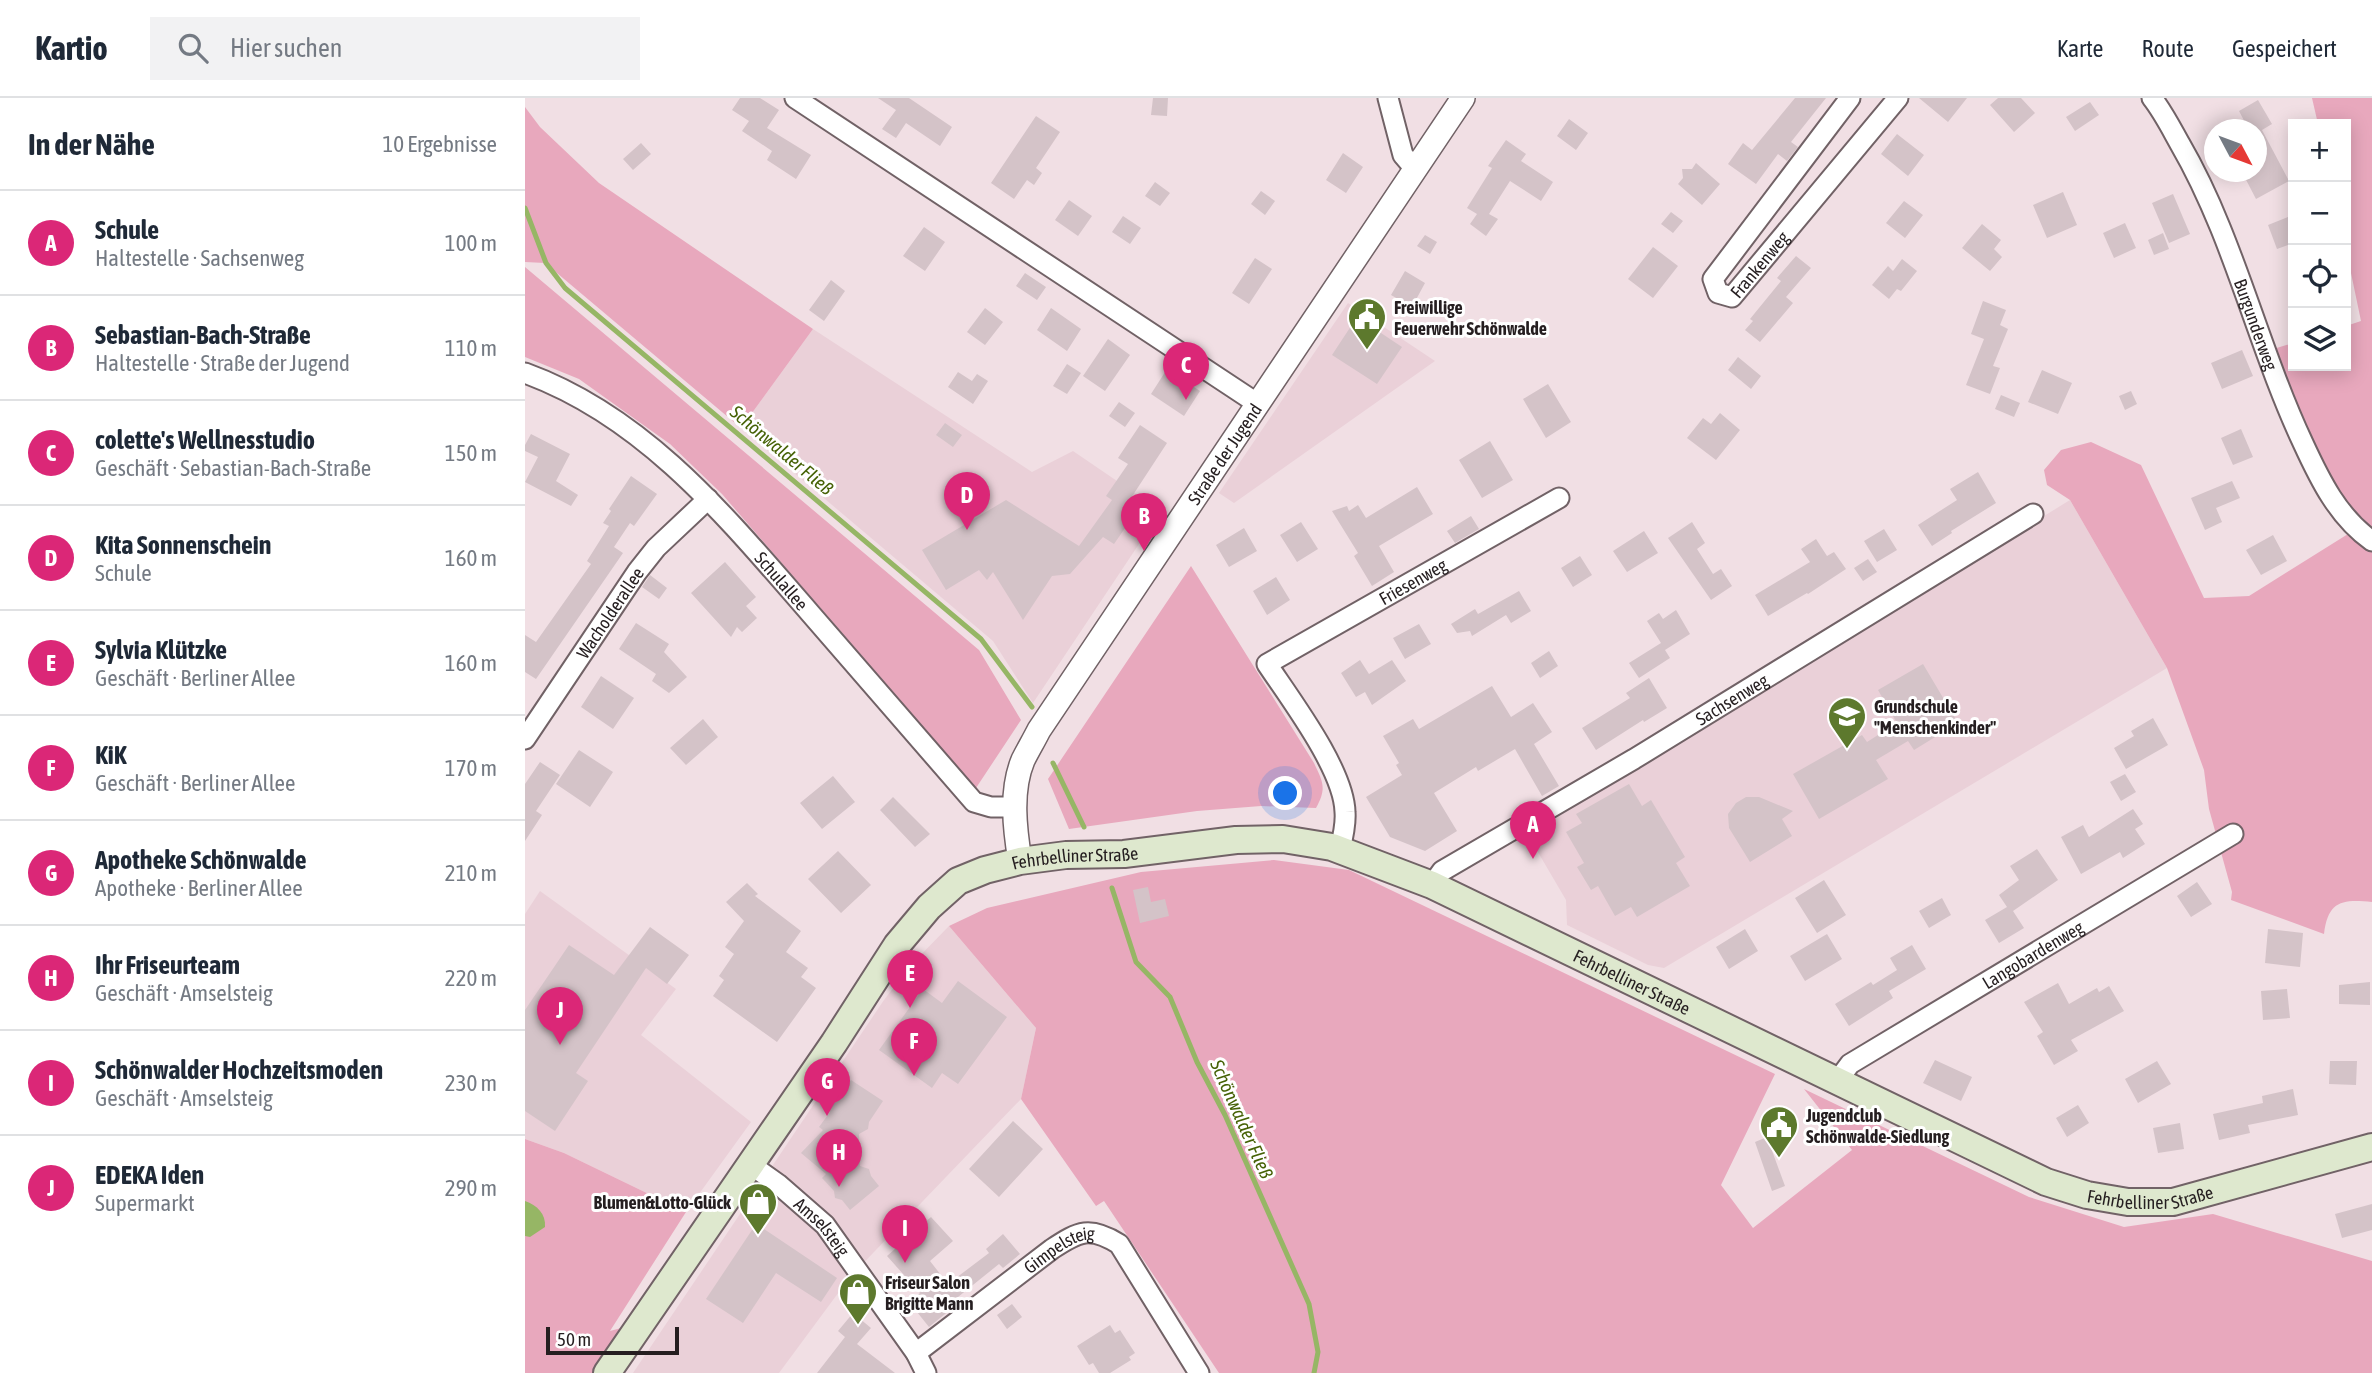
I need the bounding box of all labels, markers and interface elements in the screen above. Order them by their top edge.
search box [150,17,640,80]
text: Kartio [35,29,108,67]
icon: search [174,29,212,67]
text: Hier suchen [230,33,342,63]
text: Karte [2057,35,2103,62]
text: Route [2141,35,2194,62]
text: Gespeichert [2232,35,2337,62]
north arrow [2204,119,2267,182]
map controls [2288,119,2351,371]
button: + [2288,119,2351,182]
text: In der Nähe [28,127,155,161]
text: 10 Ergebnisse [382,131,497,157]
button: − [2288,182,2351,245]
text: Schule [95,215,159,245]
street label: Frankenweg [1726,227,1793,302]
text: A [45,230,57,256]
text: 100 m [445,230,497,256]
text: Haltestelle · Sachsenweg [95,245,304,271]
button: locate [2288,245,2351,308]
street label: Burgunderweg [2230,276,2282,373]
public building icon: Freiwillige Feuerwehr Schönwalde [1346,296,1388,351]
place label: Freiwillige Feuerwehr Schönwalde [1394,297,1547,339]
button: layers [2288,308,2351,371]
text: Sebastian-Bach-Straße [95,320,311,350]
text: B [46,335,56,361]
text: 110 m [445,335,497,361]
pin: C [1163,342,1209,400]
text: Haltestelle · Straße der Jugend [95,350,350,376]
street label: Straße der Jugend [1183,399,1266,508]
water label: Schönwalder Fließ [725,400,838,499]
text: colette's Wellnesstudio [95,425,315,455]
text: C [46,440,56,466]
text: 150 m [445,440,497,466]
text: Geschäft · Sebastian-Bach-Straße [95,455,371,481]
pin: D [944,472,990,530]
pin: B [1121,493,1167,551]
text: Kita Sonnenschein [95,530,271,560]
text: D [45,545,57,571]
text: 160 m [445,545,497,571]
street label: Schulallee [751,547,813,614]
street label: Friesenweg [1375,554,1450,609]
text: Schule [95,560,152,586]
street label: Wacholderallee [572,563,648,662]
text: Sylvia Klützke [95,635,227,665]
text: E [46,650,56,676]
text: 160 m [445,650,497,676]
text: Geschäft · Berliner Allee [95,665,295,691]
street label: Sachsenweg [1692,669,1772,729]
school or university icon: Grundschule "Menschenkinder" [1826,695,1868,750]
place label: Grundschule "Menschenkinder" [1874,696,1996,738]
text: KiK [95,740,126,770]
text: F [46,755,56,781]
text: 170 m [445,755,497,781]
text: Geschäft · Berliner Allee [95,770,295,796]
your location [1268,776,1302,810]
pin: A [1510,801,1556,859]
street label: Fehrbelliner Straße [1009,842,1139,873]
text: Apotheke Schönwalde [95,845,307,875]
text: G [45,860,57,886]
text: 210 m [445,860,497,886]
text: Apotheke · Berliner Allee [95,875,303,901]
street label: Langobardenweg [1978,916,2087,993]
street label: Fehrbelliner Straße [1570,945,1694,1019]
text: Ihr Friseurteam [95,950,240,980]
pin: E [887,950,933,1008]
text: H [44,965,58,991]
text: 220 m [445,965,497,991]
text: Geschäft · Amselsteig [95,980,273,1006]
pin: J [537,987,583,1045]
pin: F [891,1018,937,1076]
text: Schönwalder Hochzeitsmoden [95,1055,383,1085]
water label: Schönwalder Fließ [1206,1055,1278,1182]
pin: G [804,1058,850,1116]
text: I [48,1070,54,1096]
text: 230 m [445,1070,497,1096]
text: Geschäft · Amselsteig [95,1085,273,1111]
public building icon: Jugendclub Schönwalde-Siedlung [1758,1104,1800,1159]
place label: Jugendclub Schönwalde-Siedlung [1805,1105,1949,1147]
pin: H [816,1129,862,1187]
text: EDEKA Iden [95,1160,204,1190]
text: J [47,1175,55,1201]
text: 290 m [445,1175,497,1201]
shop icon: Blumen&Lotto-Glück [737,1181,779,1236]
street label: Fehrbelliner Straße [2086,1181,2215,1213]
text: Supermarkt [95,1190,195,1216]
place label: Blumen&Lotto-Glück [594,1192,732,1213]
street label: Amselsteig [790,1193,854,1260]
pin: I [882,1205,928,1263]
street label: Gimpelsteig [1019,1222,1095,1277]
shop icon: Friseur Salon Brigitte Mann [837,1271,879,1326]
place label: Friseur Salon Brigitte Mann [885,1272,974,1314]
scale bar [546,1324,679,1356]
text: 50 m [557,1328,591,1350]

